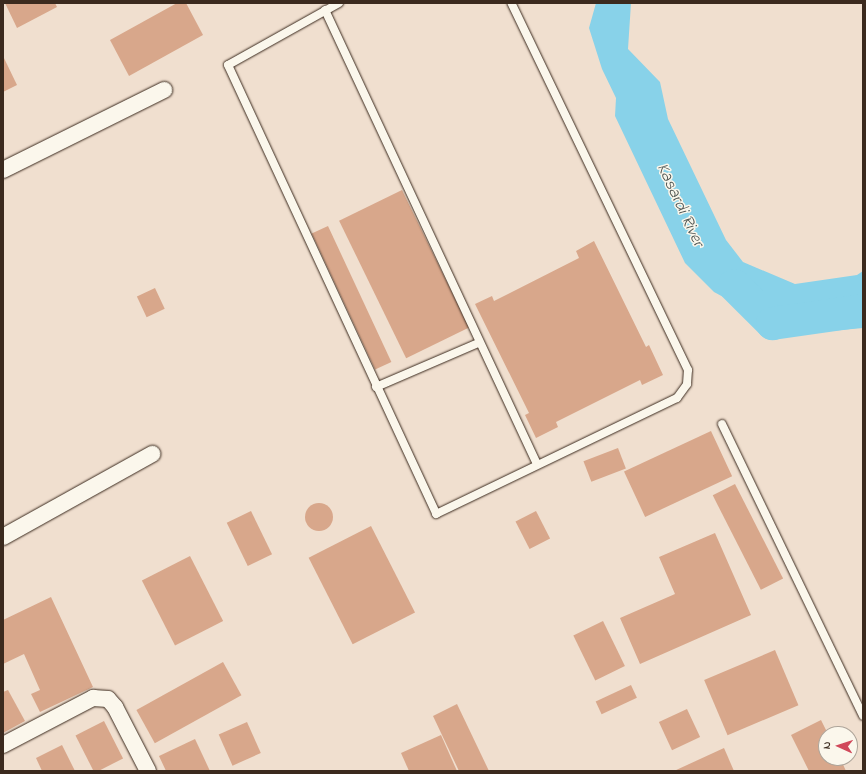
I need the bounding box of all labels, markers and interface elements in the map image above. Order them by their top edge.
water label: Kasardi River [652,160,708,250]
north arrow [818,726,858,766]
text: N [819,741,835,750]

